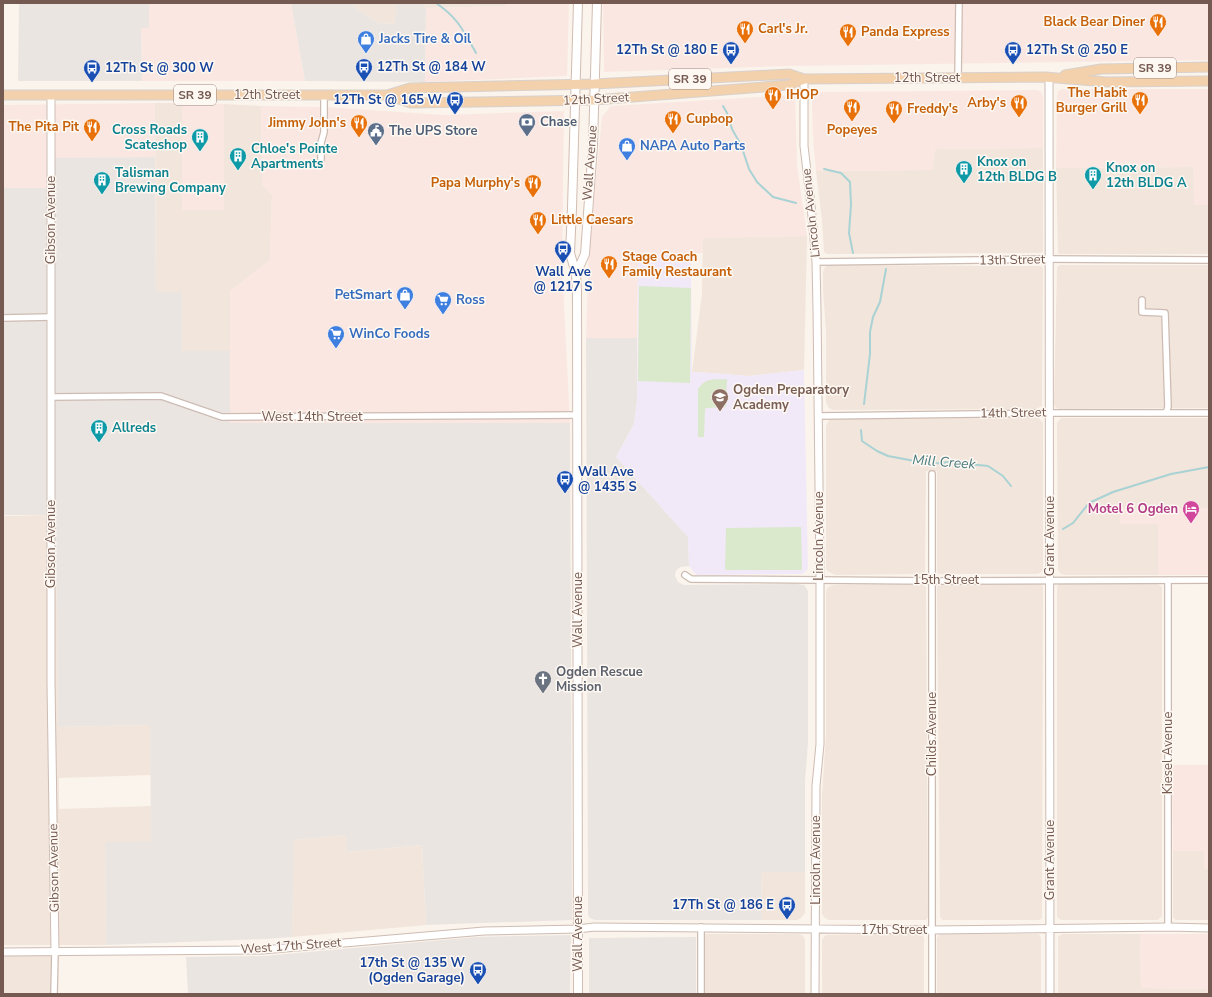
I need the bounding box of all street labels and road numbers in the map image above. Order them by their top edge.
road number: SR 39 [1134,58,1176,78]
road number: SR 39 [669,69,711,89]
street label: 12th Street [894,69,961,87]
road number: SR 39 [174,85,216,105]
street label: 12th Street [234,86,301,104]
street label: 12th Street [562,88,630,110]
street label: Wall Avenue [578,125,602,201]
street label: Lincoln Avenue [797,168,825,258]
street label: Gibson Avenue [42,176,60,264]
street label: 13th Street [979,250,1046,270]
street label: 14th Street [980,403,1047,423]
street label: West 14th Street [262,408,363,426]
street label: Lincoln Avenue [810,491,828,581]
street label: Grant Avenue [1041,496,1059,576]
street label: Gibson Avenue [42,500,60,588]
street label: 15th Street [913,571,980,589]
street label: Wall Avenue [569,572,587,648]
street label: Childs Avenue [923,692,941,776]
street label: Kiesel Avenue [1159,712,1177,794]
street label: Lincoln Avenue [807,815,825,905]
street label: Grant Avenue [1041,820,1059,900]
street label: Gibson Avenue [44,824,64,912]
street label: Wall Avenue [569,896,587,972]
street label: 17th Street [861,921,928,939]
street label: West 17th Street [240,933,342,958]

